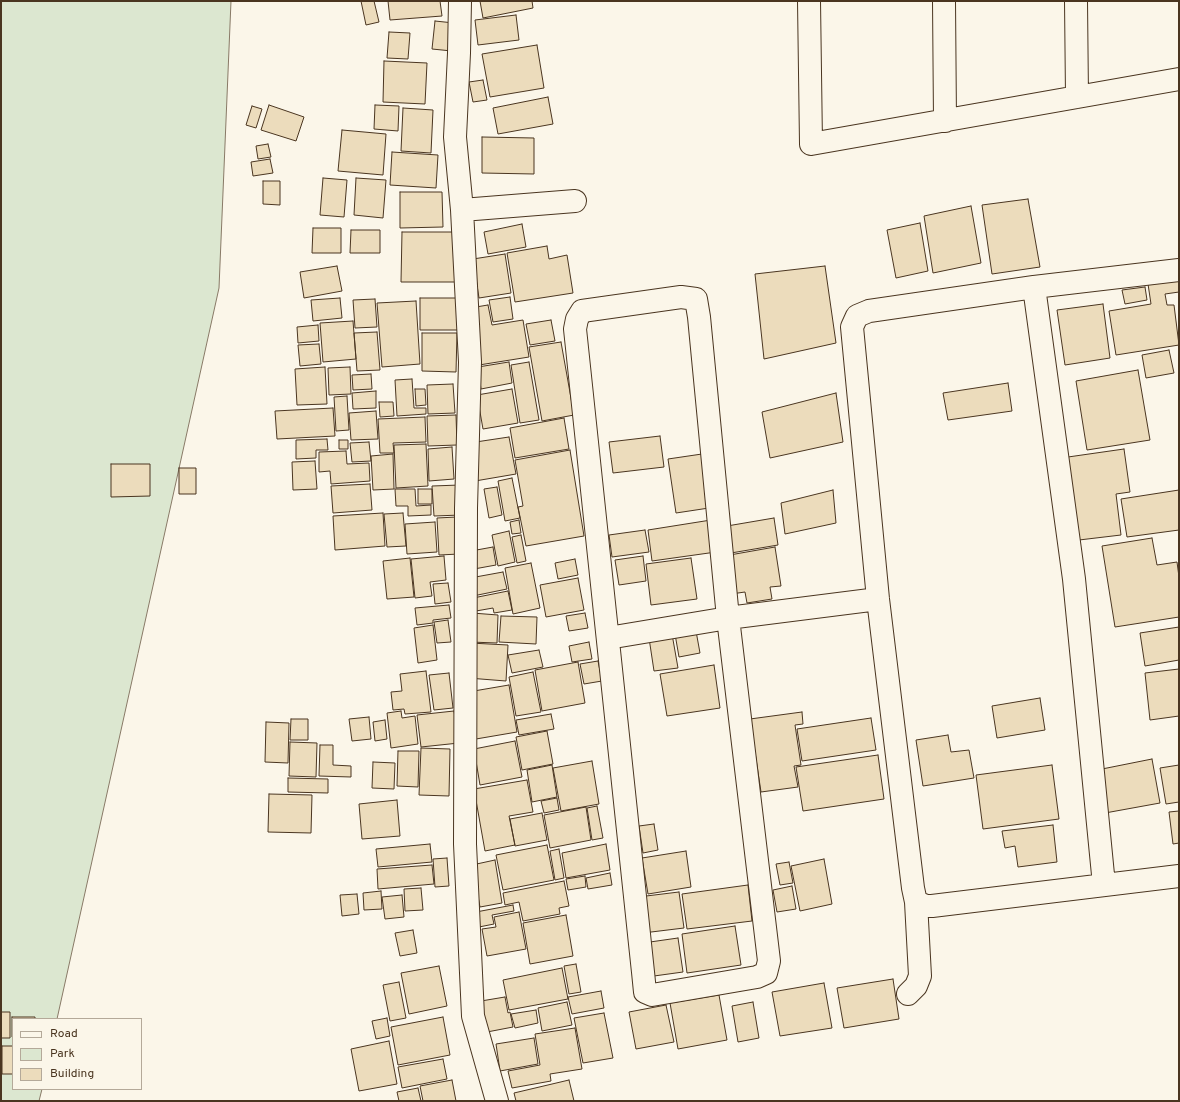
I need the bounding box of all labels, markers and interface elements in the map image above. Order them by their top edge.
legend [12,1018,142,1090]
text: Road [50,1026,78,1042]
text: Park [50,1046,75,1062]
text: Building [50,1066,94,1082]

